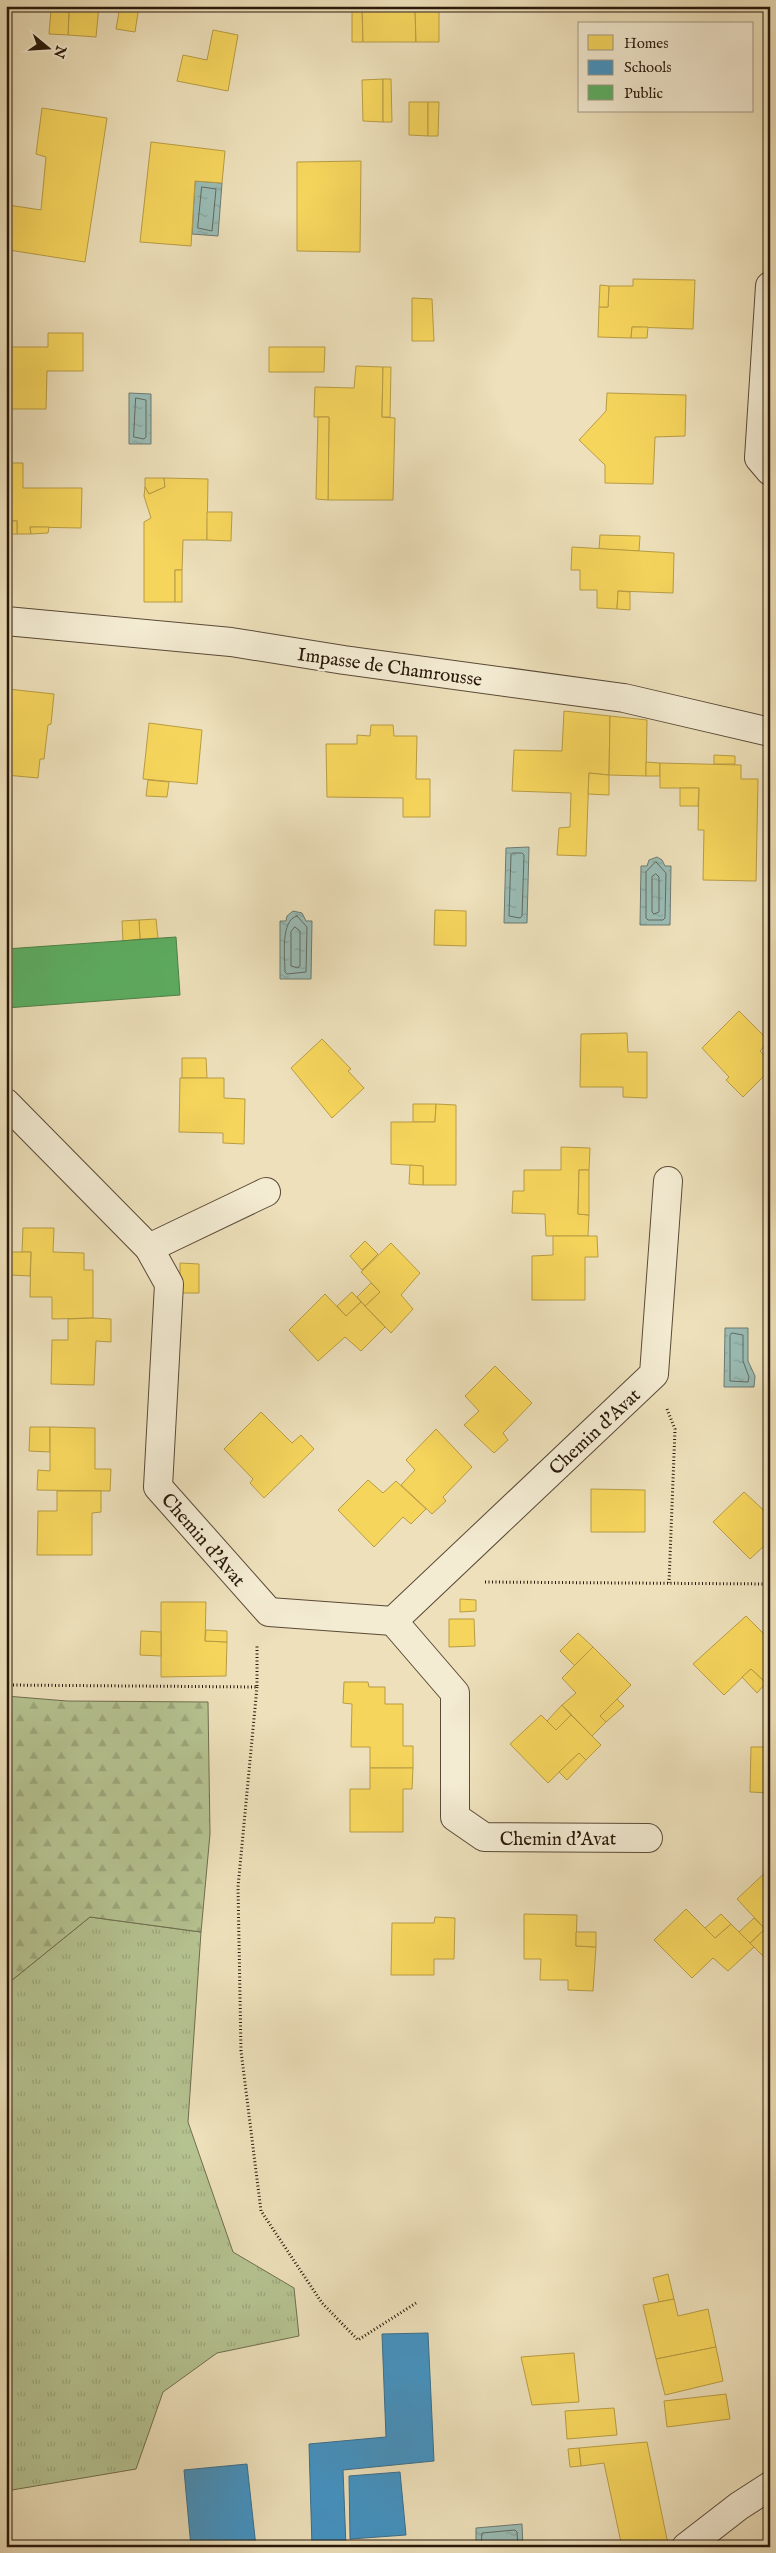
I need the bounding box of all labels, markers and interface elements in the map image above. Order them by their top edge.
north arrow [22,22,72,72]
legend [578,22,754,112]
text: Homes [624,34,668,53]
text: N [49,42,70,60]
text: Schools [624,58,672,77]
text: Public [624,84,663,103]
street label: Impasse de Chamrousse [296,643,484,693]
street label: Chemin d'Avat [545,1384,647,1481]
street label: Chemin d'Avat [155,1488,250,1593]
street label: Chemin d'Avat [500,1828,617,1852]

